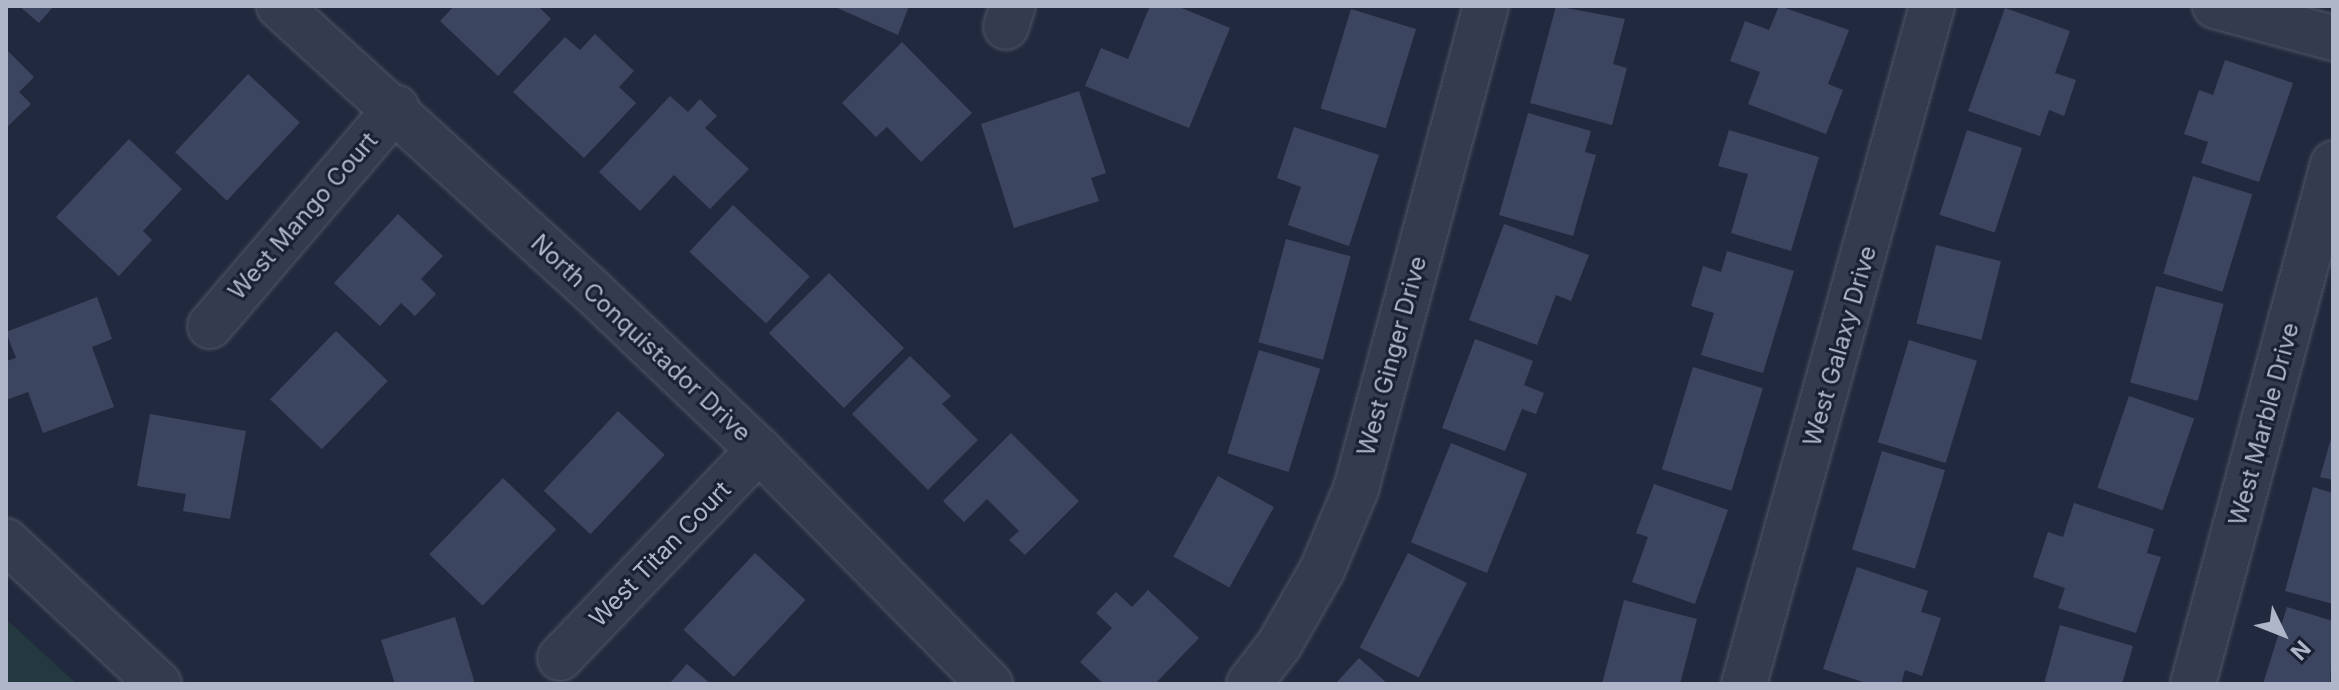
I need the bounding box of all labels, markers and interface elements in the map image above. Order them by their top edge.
street label: West Mango Court [223,126,383,306]
street label: North Conquistador Drive [525,229,757,447]
street label: West Galaxy Drive [1798,242,1882,450]
street label: West Ginger Drive [1351,253,1433,459]
street label: West Marble Drive [2223,319,2305,529]
street label: West Titan Court [583,475,737,633]
north arrow [2243,594,2323,674]
text: N [2285,635,2316,665]

